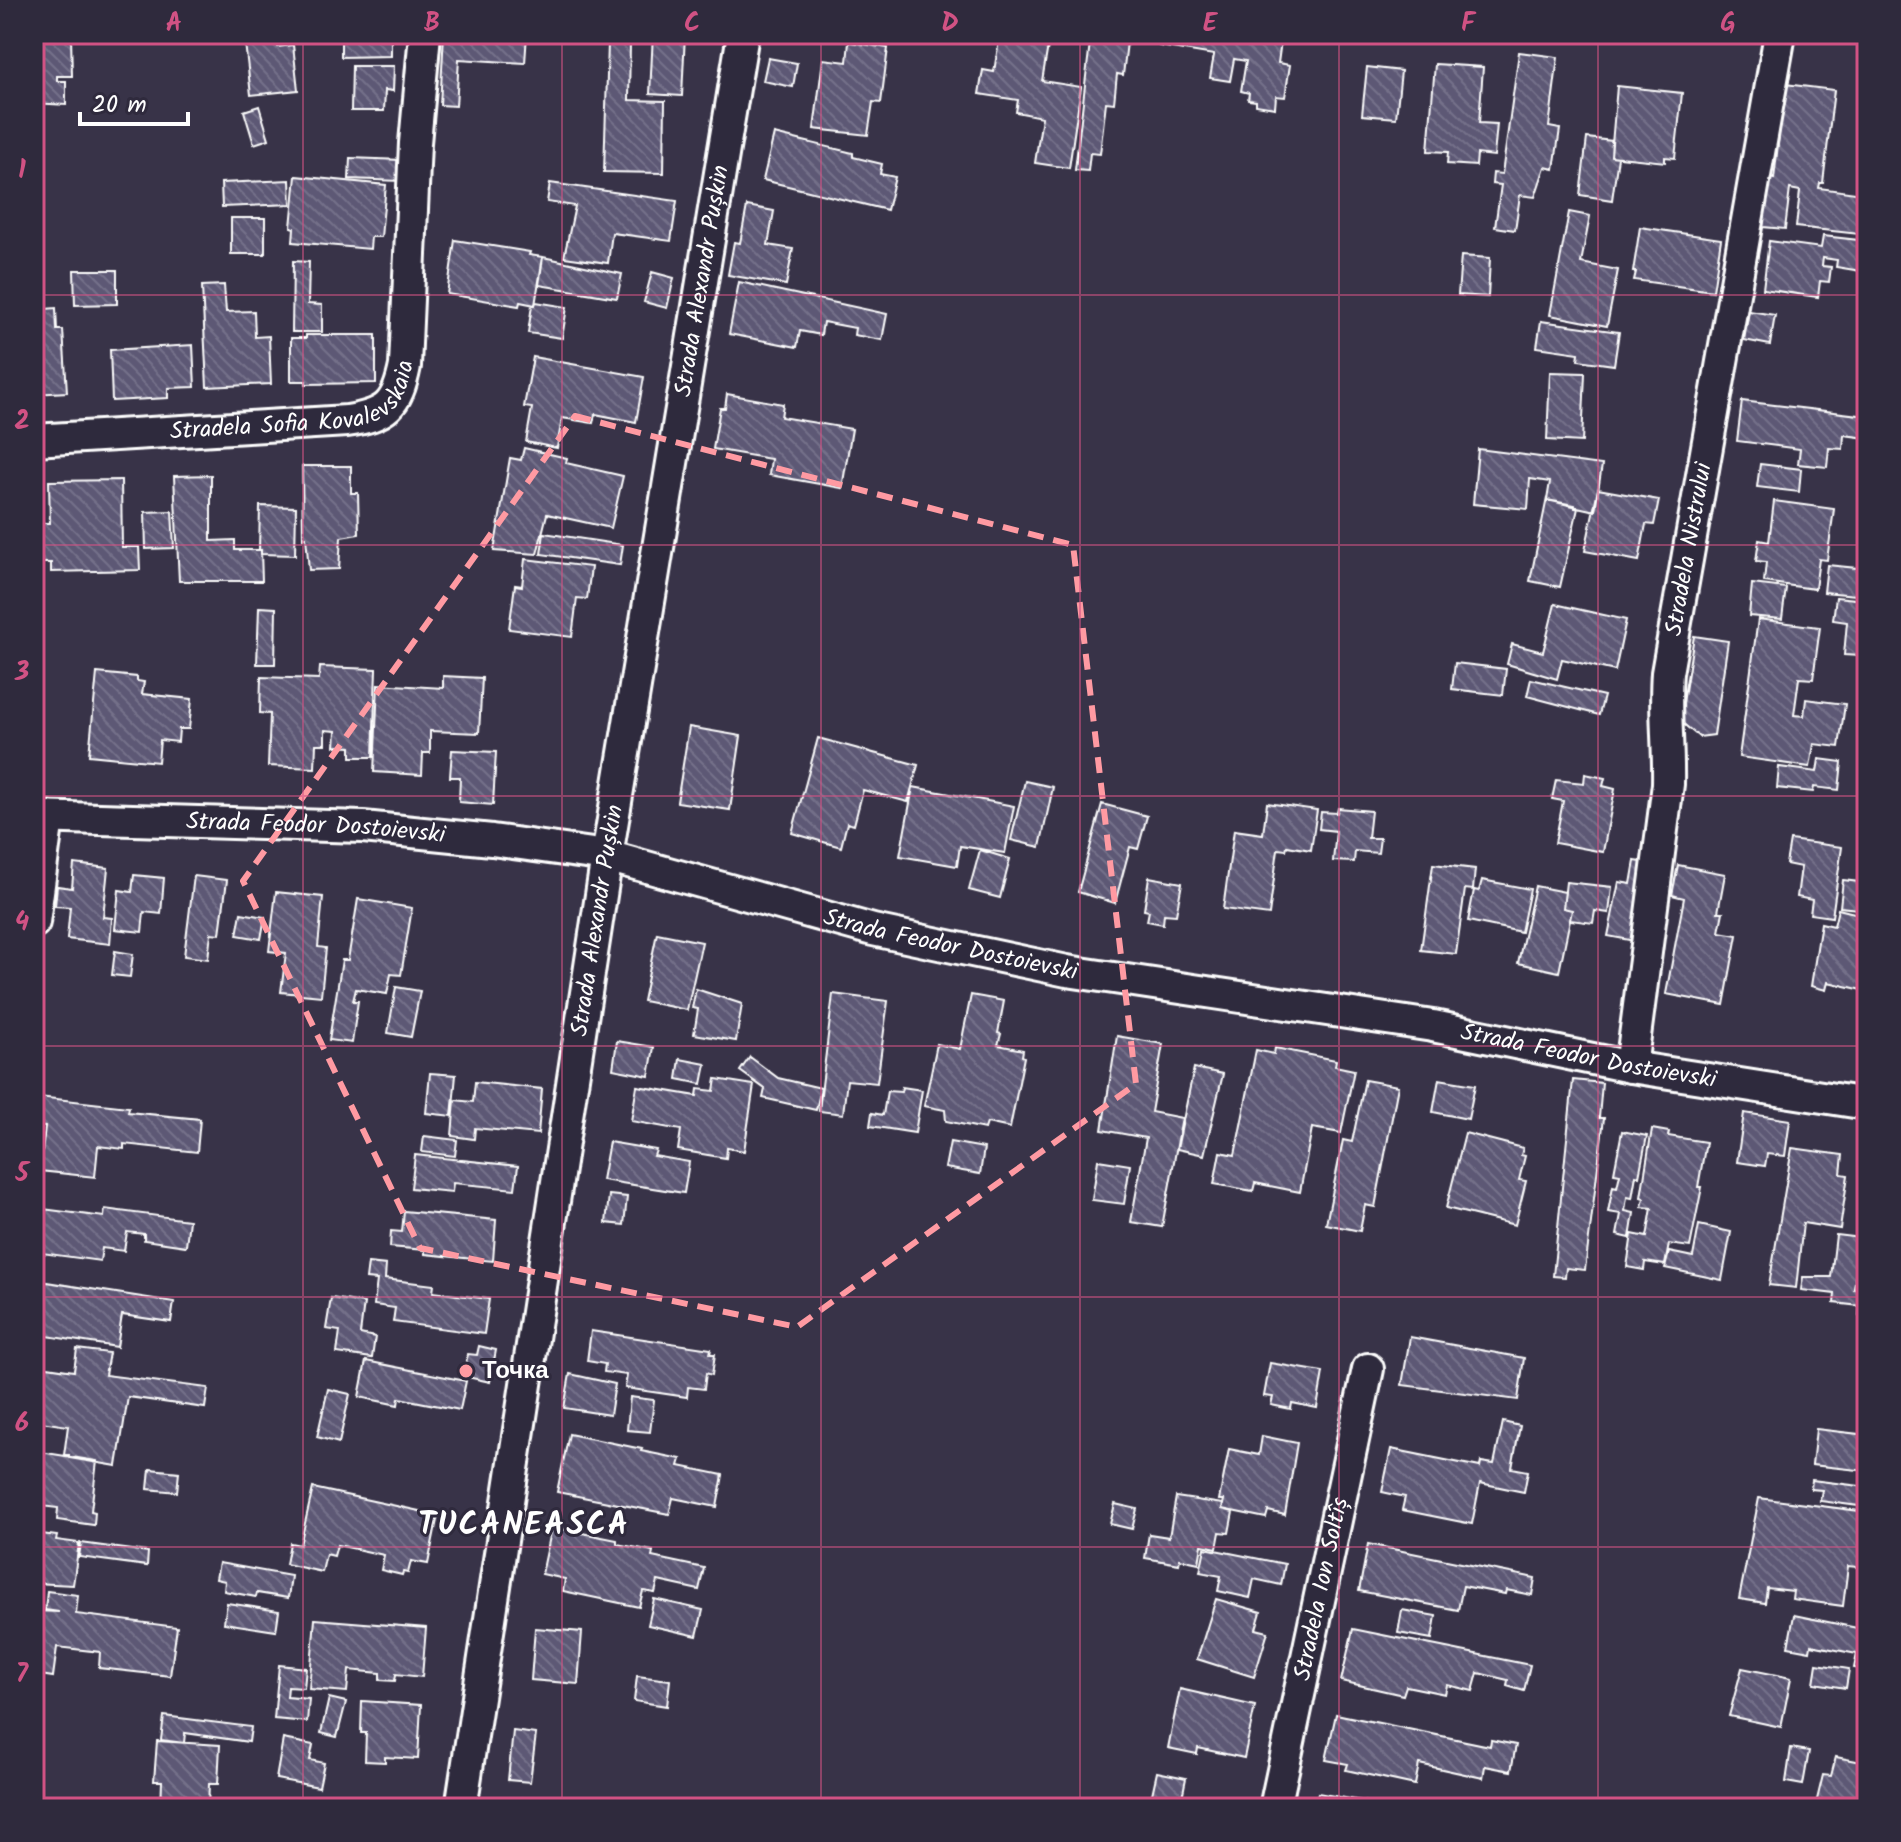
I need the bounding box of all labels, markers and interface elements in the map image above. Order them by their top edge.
text: A [166,3,182,45]
text: B [424,3,440,45]
text: C [684,3,700,45]
text: D [941,3,959,45]
text: E [1203,3,1219,45]
text: F [1461,3,1477,45]
text: G [1720,3,1736,45]
scale bar [80,76,188,126]
text: 20 m [92,86,147,125]
text: 1 [18,150,26,192]
street label: Strada Alexandr Pușkin [664,162,740,400]
street label: Stradela Sofia Kovalevskaia [169,359,425,451]
text: 2 [14,401,30,443]
street label: Stradela Nistrului [1654,459,1724,639]
text: 3 [14,652,29,694]
street label: Strada Feodor Dostoievski [186,802,448,855]
street label: Strada Alexandr Pușkin [560,802,635,1039]
street label: Strada Feodor Dostoievski [819,898,1081,992]
text: 4 [15,902,29,944]
street label: Strada Feodor Dostoievski [1457,1013,1720,1100]
text: 5 [14,1153,30,1195]
place label: Точка [482,1352,549,1391]
marker: Точка [457,1362,475,1380]
text: 6 [15,1403,29,1445]
street label: Stradela Ion Soltîș [1283,1494,1360,1684]
district label: TUCANEASCA [418,1500,630,1551]
text: 7 [16,1654,29,1696]

